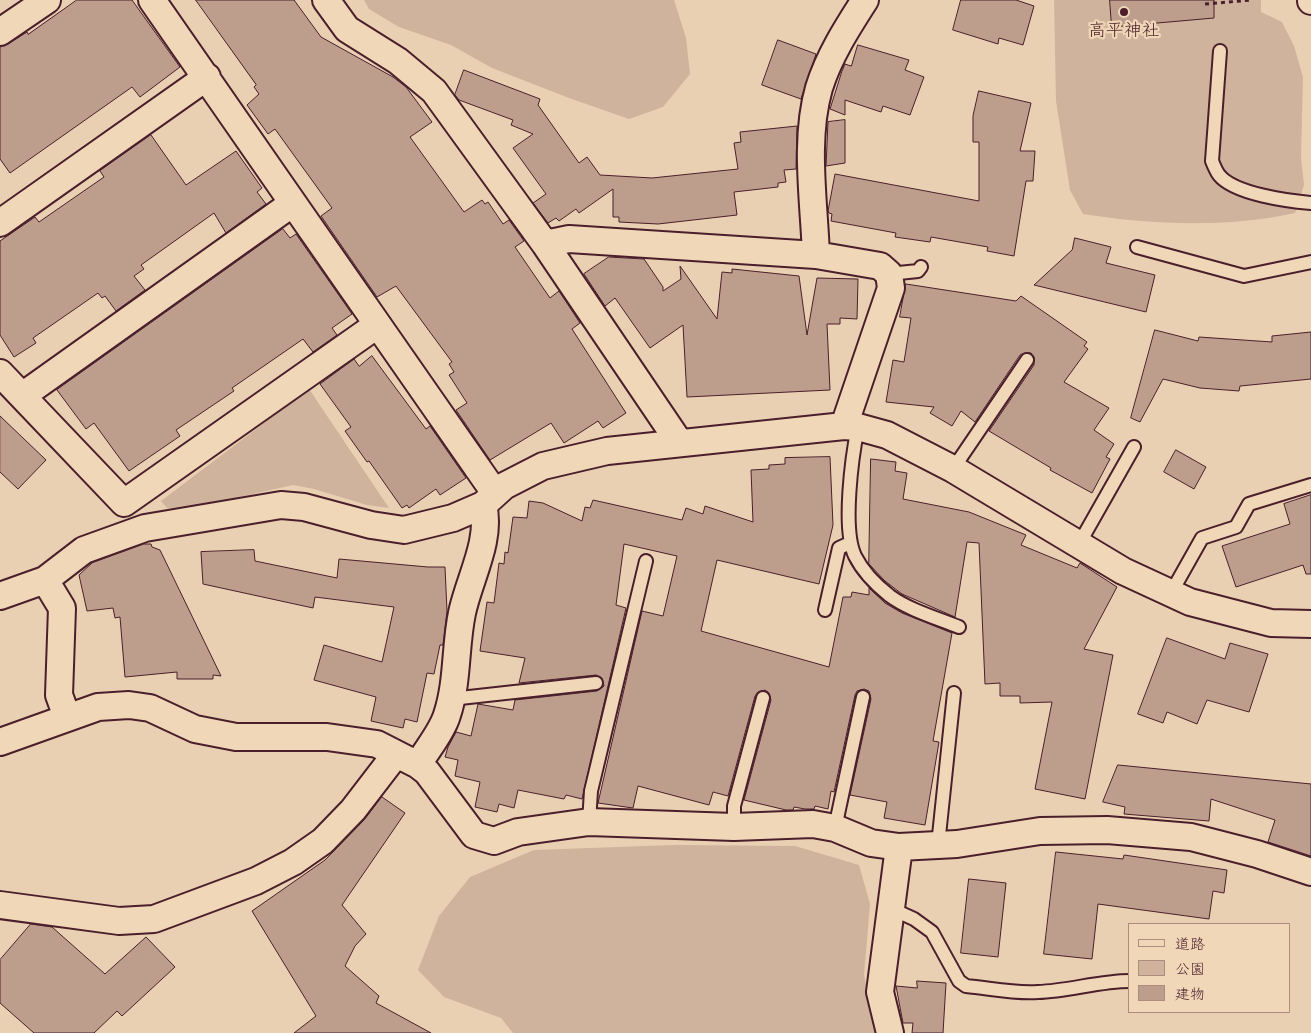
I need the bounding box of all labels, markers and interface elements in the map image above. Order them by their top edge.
marker: 高平神社 [1118,6,1130,18]
place label: 高平神社 [1088,20,1160,42]
legend [1128,923,1291,1013]
text: 道路 [1175,934,1205,954]
text: 公園 [1175,959,1205,979]
text: 建物 [1175,984,1205,1004]

